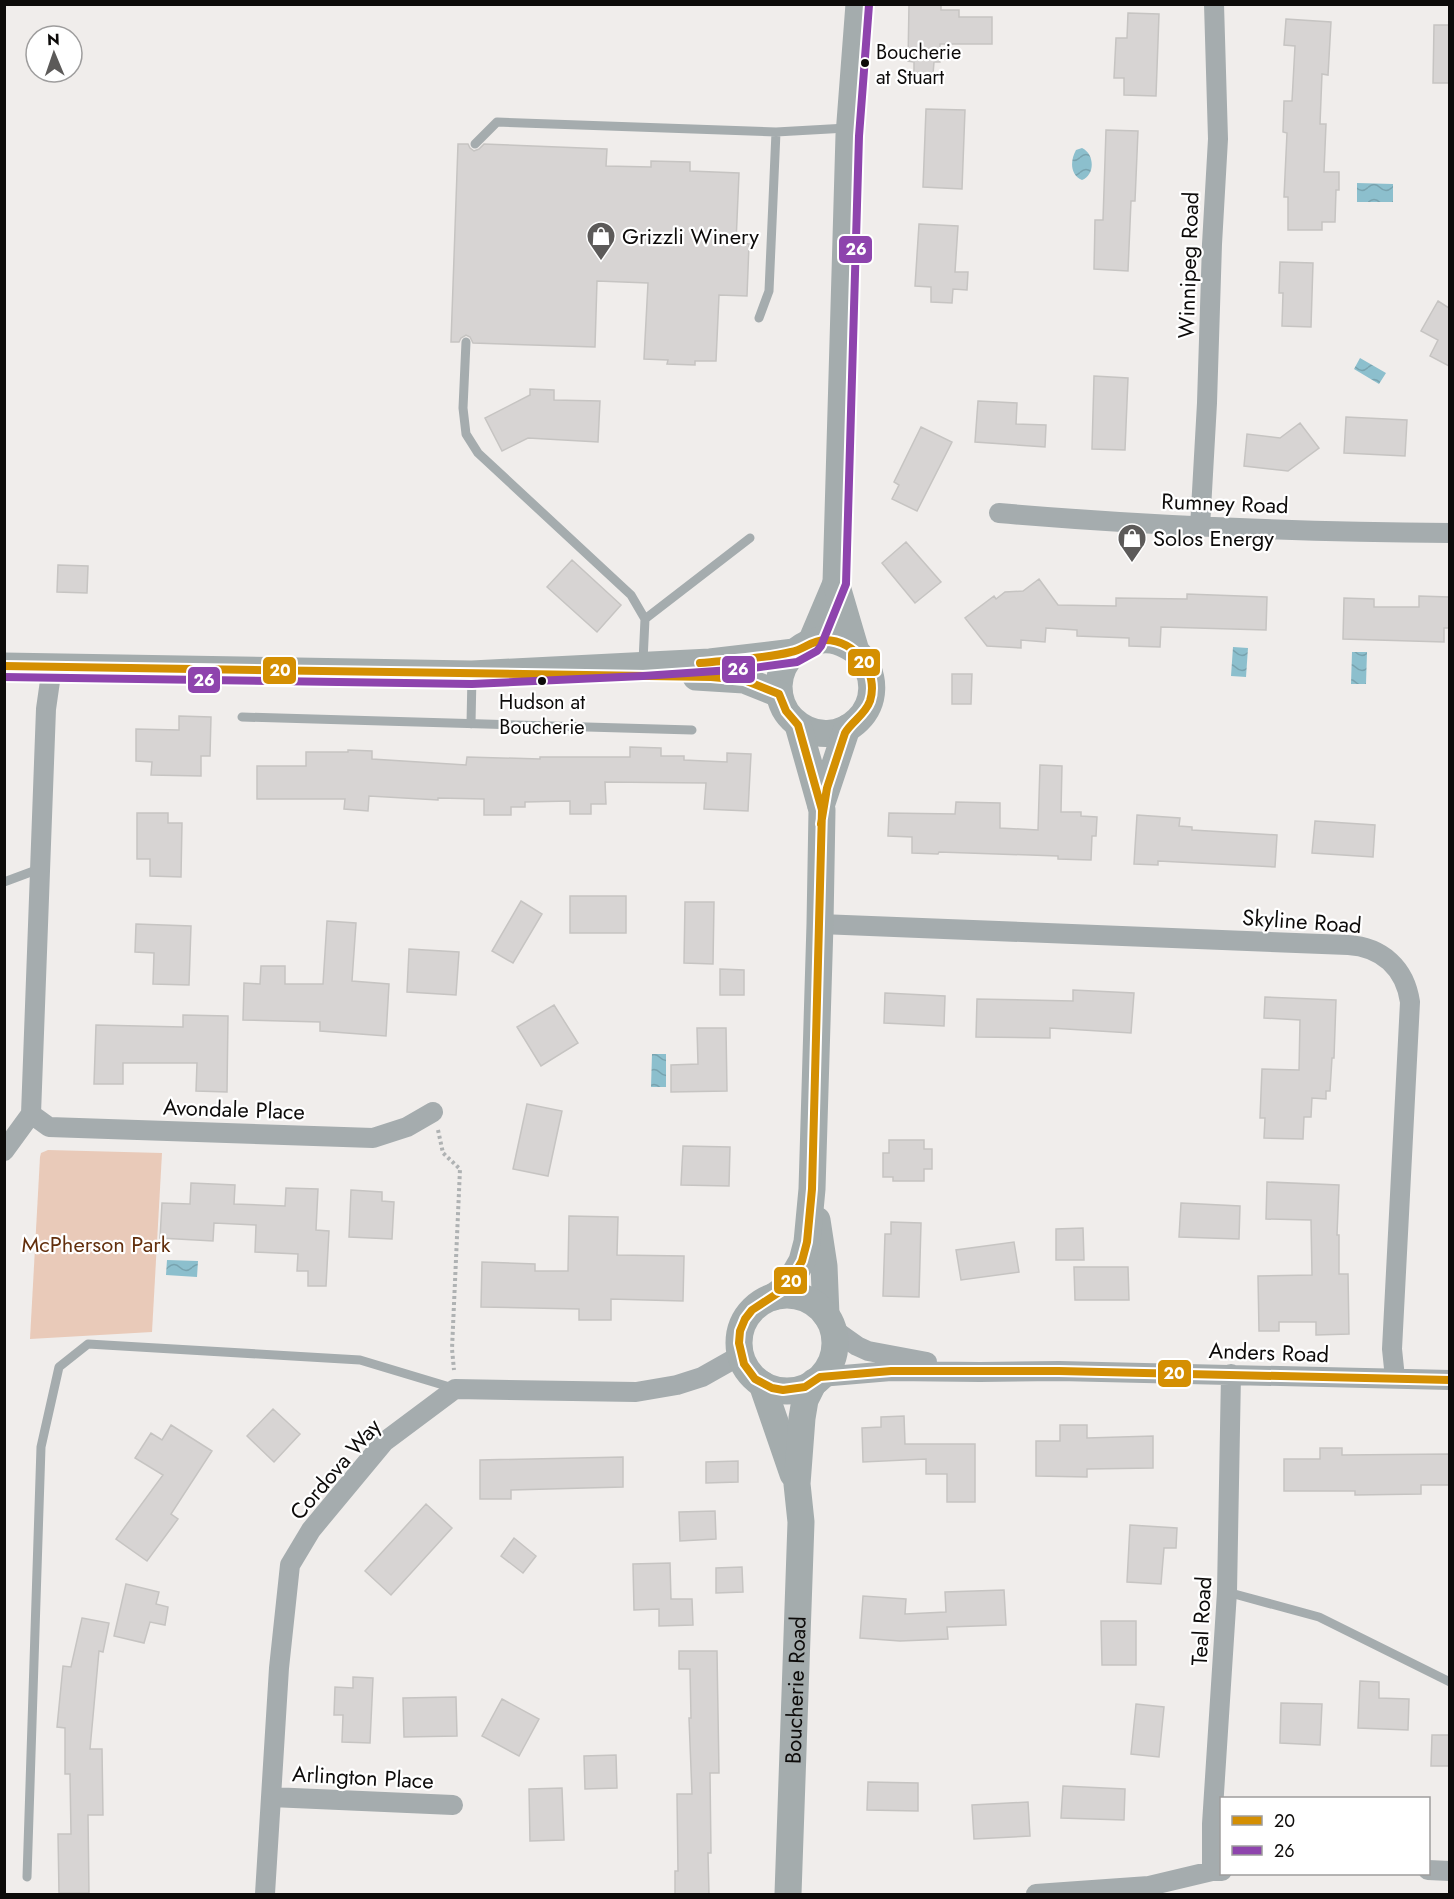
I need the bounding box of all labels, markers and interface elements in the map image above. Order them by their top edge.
north arrow [24,24,84,84]
text: N [47,28,60,51]
place label: Boucherie at Stuart [876,38,961,92]
marker: Boucherie at Stuart [859,57,871,69]
street label: Winnipeg Road [1169,191,1207,339]
shop icon: Grizzli Winery [585,220,617,262]
place label: Grizzli Winery [622,220,759,252]
line badge: 26 [838,235,873,264]
text: 26 [845,238,867,261]
street label: Rumney Road [1161,485,1289,521]
shop icon: Solos Energy [1116,522,1148,564]
place label: Solos Energy [1153,522,1274,554]
line badge: 20 [847,648,881,677]
text: 20 [853,651,875,674]
line badge: 26 [721,655,756,684]
line badge: 20 [262,656,297,685]
text: 26 [727,658,749,681]
text: 20 [269,659,291,682]
line badge: 26 [187,666,221,694]
text: 26 [193,669,215,692]
marker: Hudson at Boucherie [536,675,548,687]
place label: Hudson at Boucherie [499,688,585,742]
street label: Skyline Road [1241,901,1363,941]
street label: Avondale Place [162,1091,306,1127]
park label: McPherson Park [21,1228,171,1260]
line badge: 20 [773,1266,808,1295]
text: 20 [780,1270,802,1293]
street label: Anders Road [1208,1334,1330,1370]
line badge: 20 [1157,1359,1192,1388]
text: 20 [1163,1362,1185,1385]
street label: Cordova Way [282,1411,388,1527]
street label: Teal Road [1183,1576,1219,1666]
street label: Boucherie Road [777,1616,814,1765]
street label: Arlington Place [291,1757,435,1797]
legend [1220,1797,1430,1875]
text: 20 [1274,1808,1295,1834]
text: 26 [1274,1838,1295,1864]

